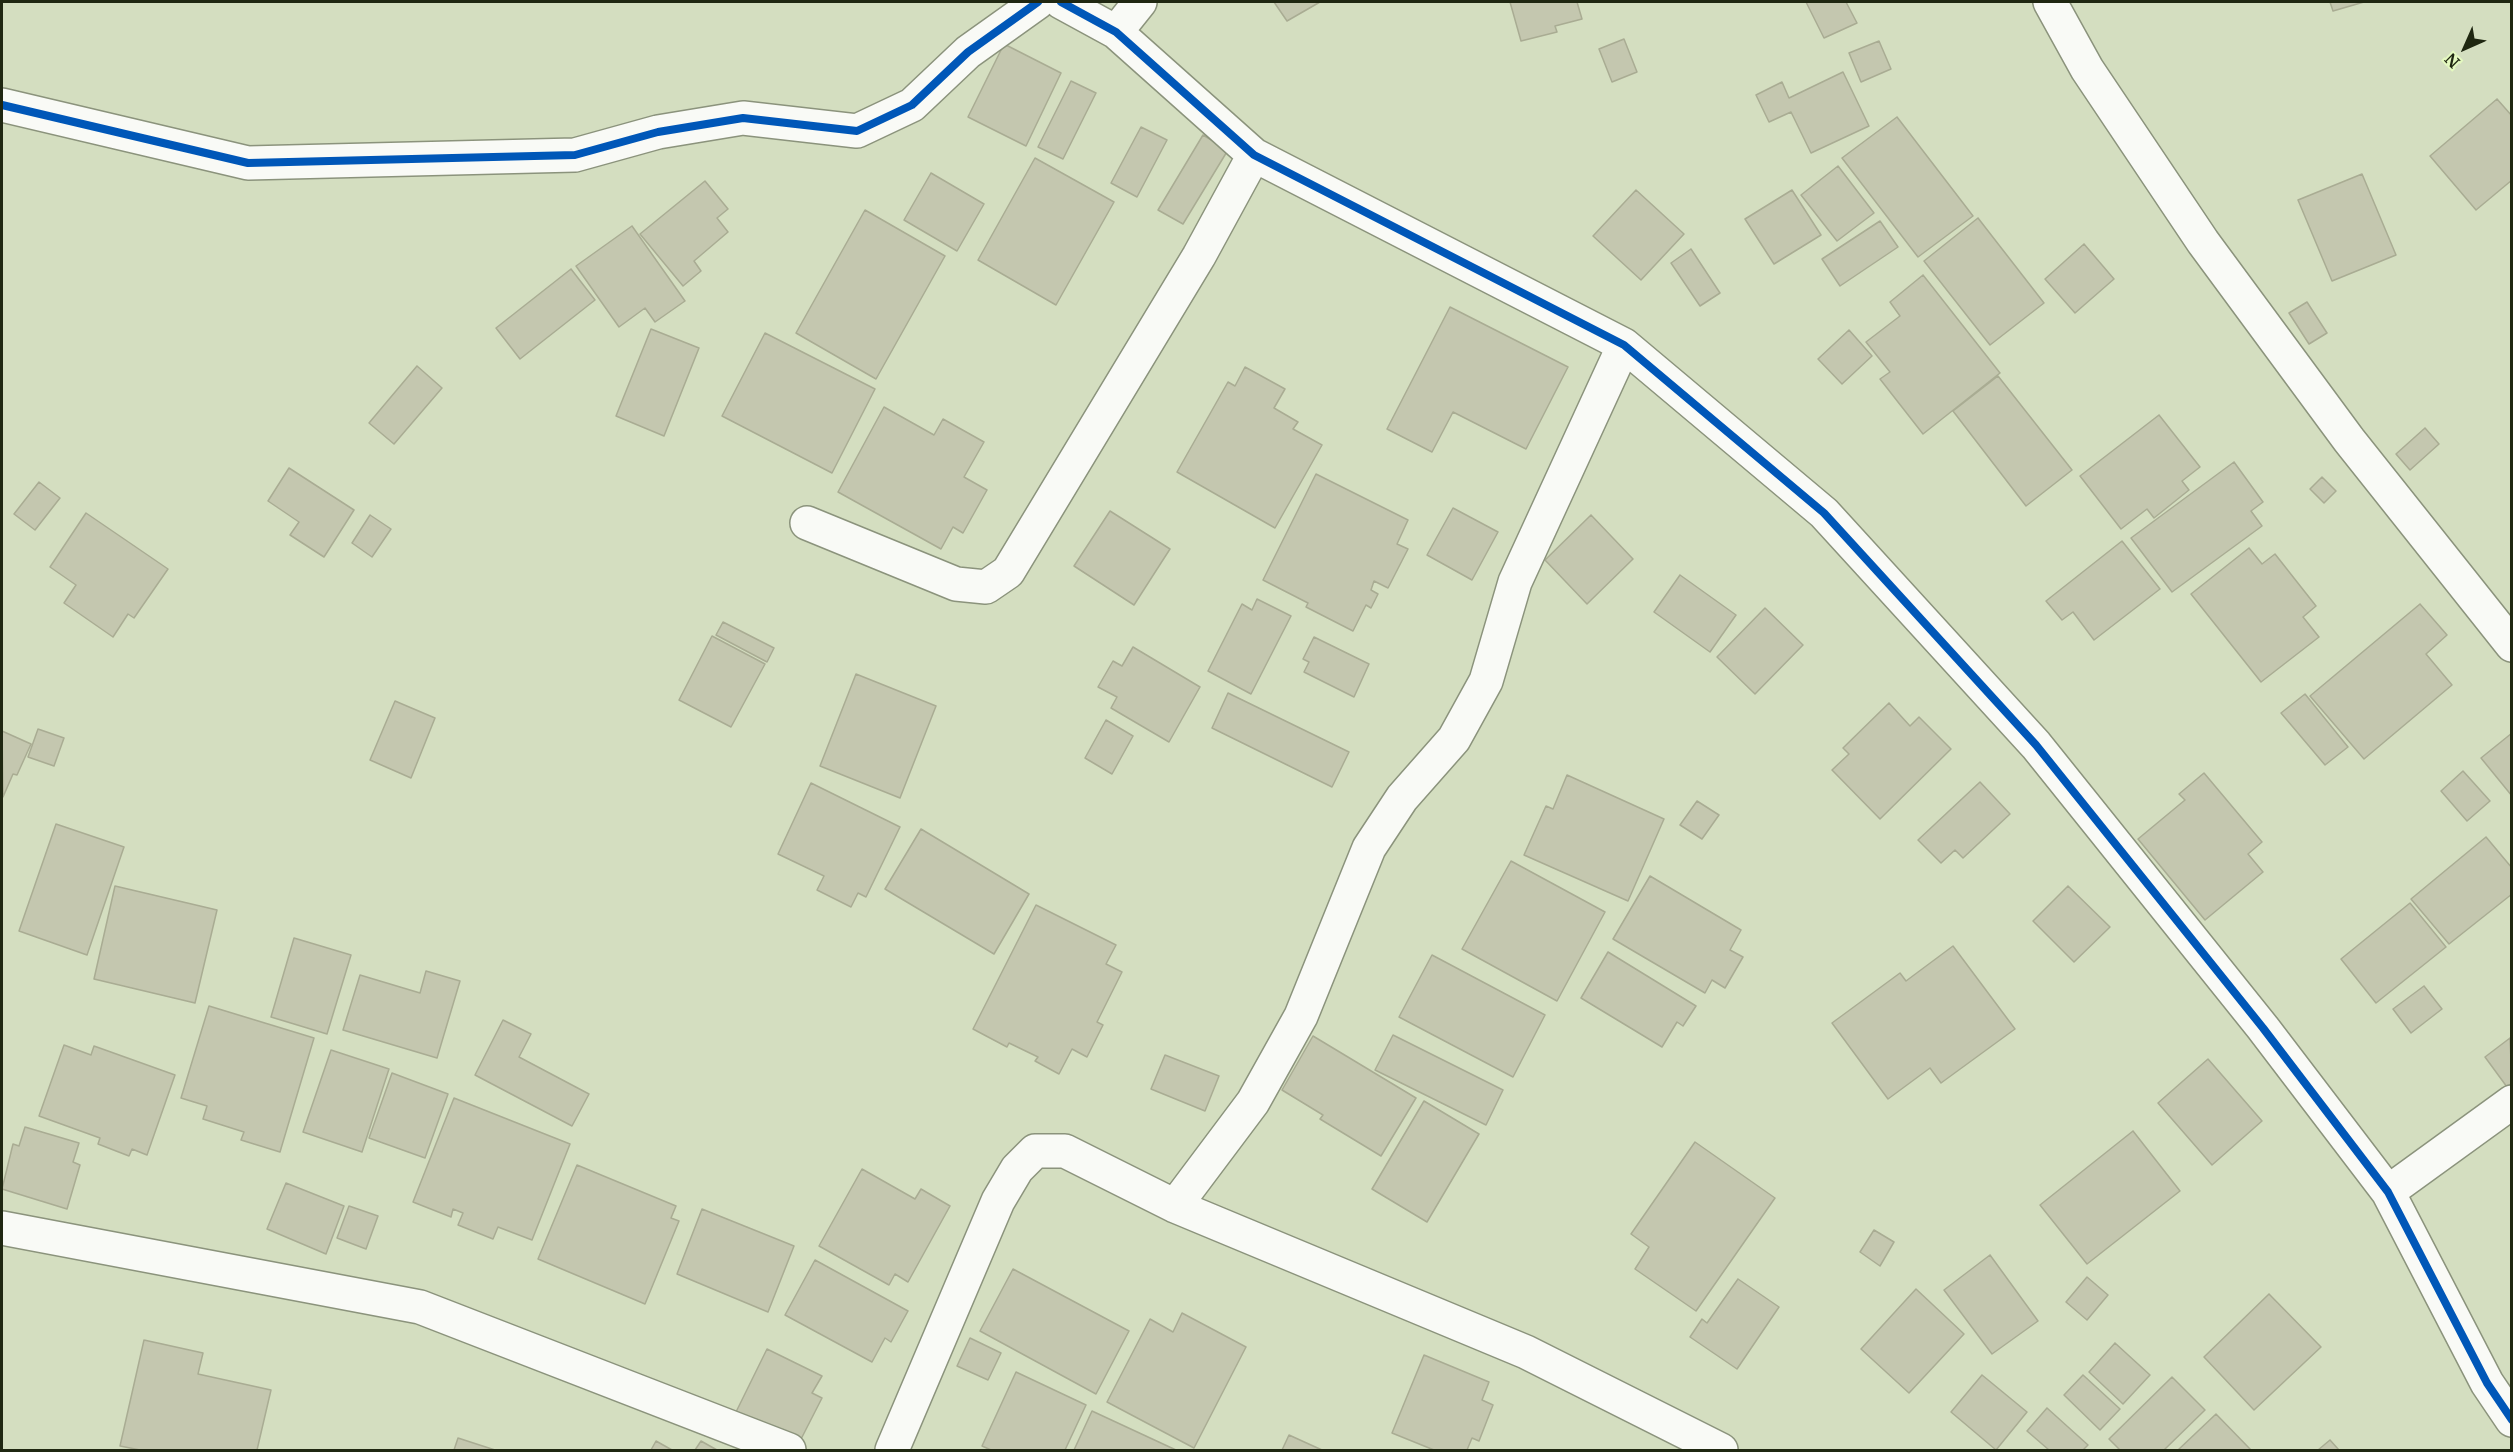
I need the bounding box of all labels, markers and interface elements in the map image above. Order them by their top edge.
north arrow [2435,18,2495,78]
text: N [2441,49,2464,72]

